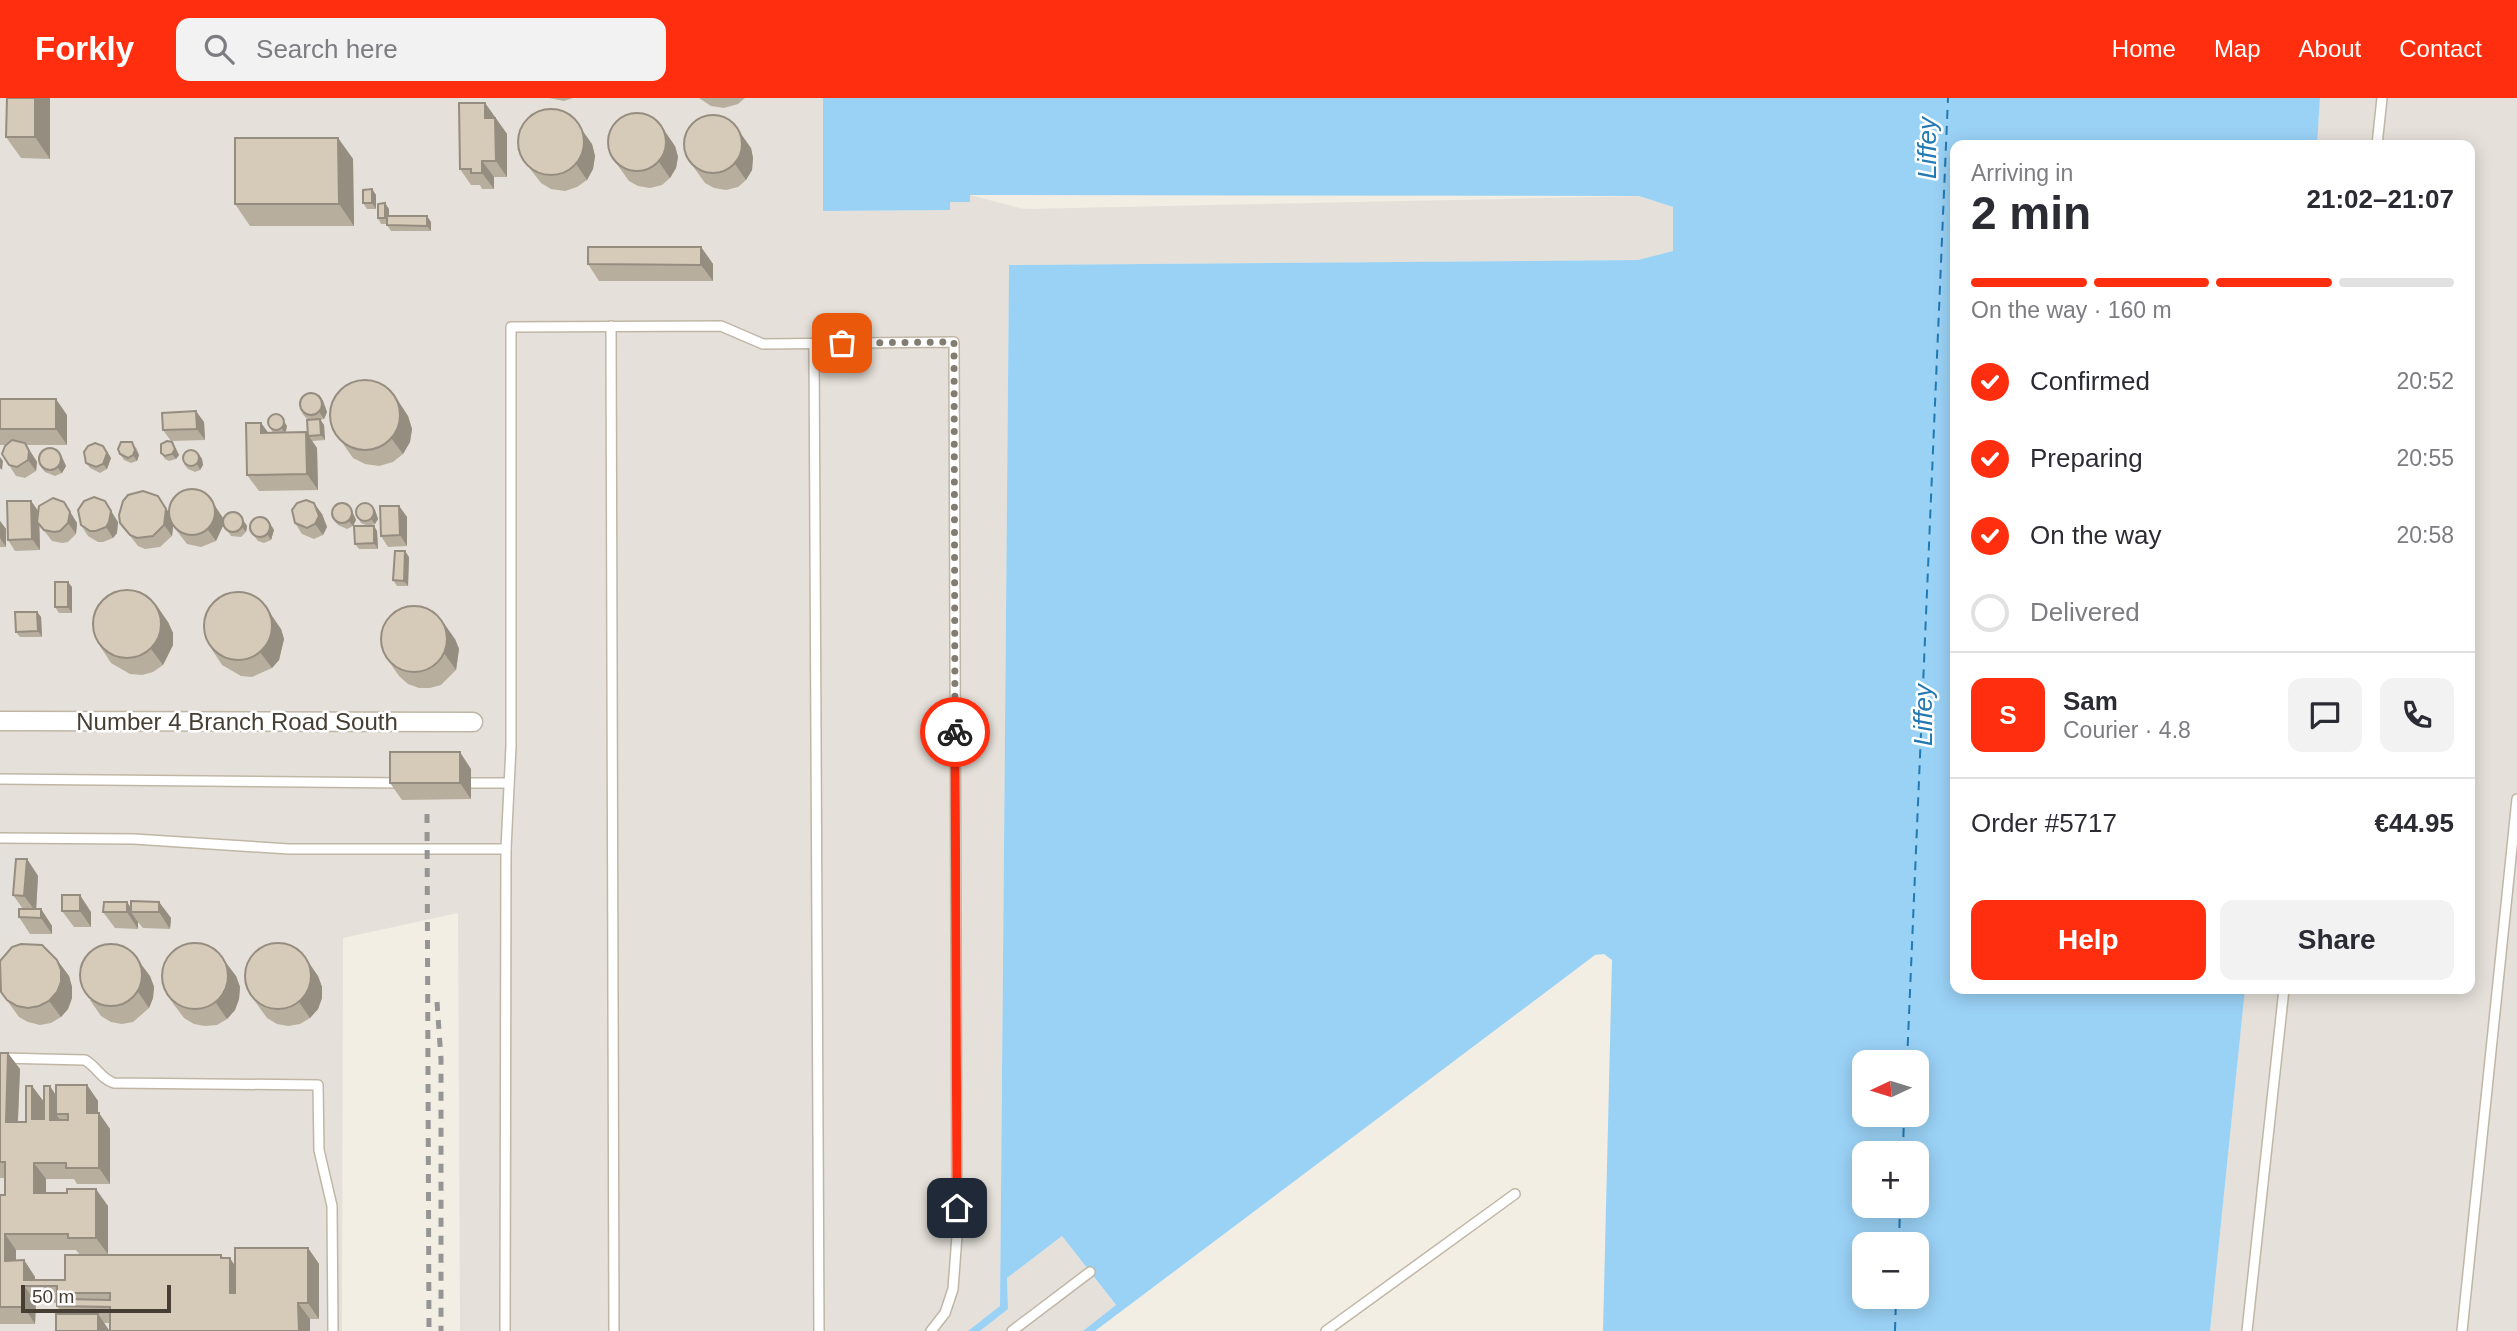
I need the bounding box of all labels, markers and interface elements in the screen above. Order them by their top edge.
search box [176,18,666,81]
text: Forkly [35,30,134,67]
icon: search [200,30,238,68]
text: Search here [256,34,398,64]
text: Home [2112,35,2176,62]
text: Map [2214,35,2261,62]
text: About [2299,35,2361,62]
text: Contact [2399,35,2482,62]
water label: Liffey [1912,115,1942,179]
text: Arriving in [1971,160,2073,186]
text: 21:02–21:07 [2307,184,2454,214]
text: 2 min [1971,187,2091,239]
text: On the way · 160 m [1971,297,2172,323]
pin [812,313,872,373]
icon: bag [823,324,861,362]
icon: check [1971,363,2009,401]
text: Confirmed [2030,366,2150,396]
text: 20:52 [2396,368,2454,394]
icon: check [1971,440,2009,478]
text: Preparing [2030,443,2143,473]
text: 20:55 [2396,445,2454,471]
icon: check [1971,517,2009,555]
text: On the way [2030,520,2162,550]
text: 20:58 [2396,522,2454,548]
text: Delivered [2030,597,2140,627]
button: chat [2288,678,2362,752]
button: phone [2380,678,2454,752]
water label: Liffey [1908,682,1938,746]
text: Sam [2063,686,2118,716]
courier [920,697,990,767]
text: S [1999,700,2017,730]
street label: Number 4 Branch Road South [76,708,398,735]
icon: bike [936,713,974,751]
text: Courier · 4.8 [2063,717,2191,743]
text: Order #5717 [1971,808,2117,838]
text: €44.95 [2374,808,2454,838]
button: Help [1971,900,2206,980]
button: Share [2220,900,2454,980]
north arrow [1852,1050,1928,1127]
map controls [1852,1050,1929,1309]
button: + [1852,1141,1929,1218]
pin [927,1178,987,1238]
icon: home [938,1189,976,1227]
button: − [1852,1232,1929,1309]
scale bar [21,1282,172,1314]
text: 50 m [32,1286,74,1307]

